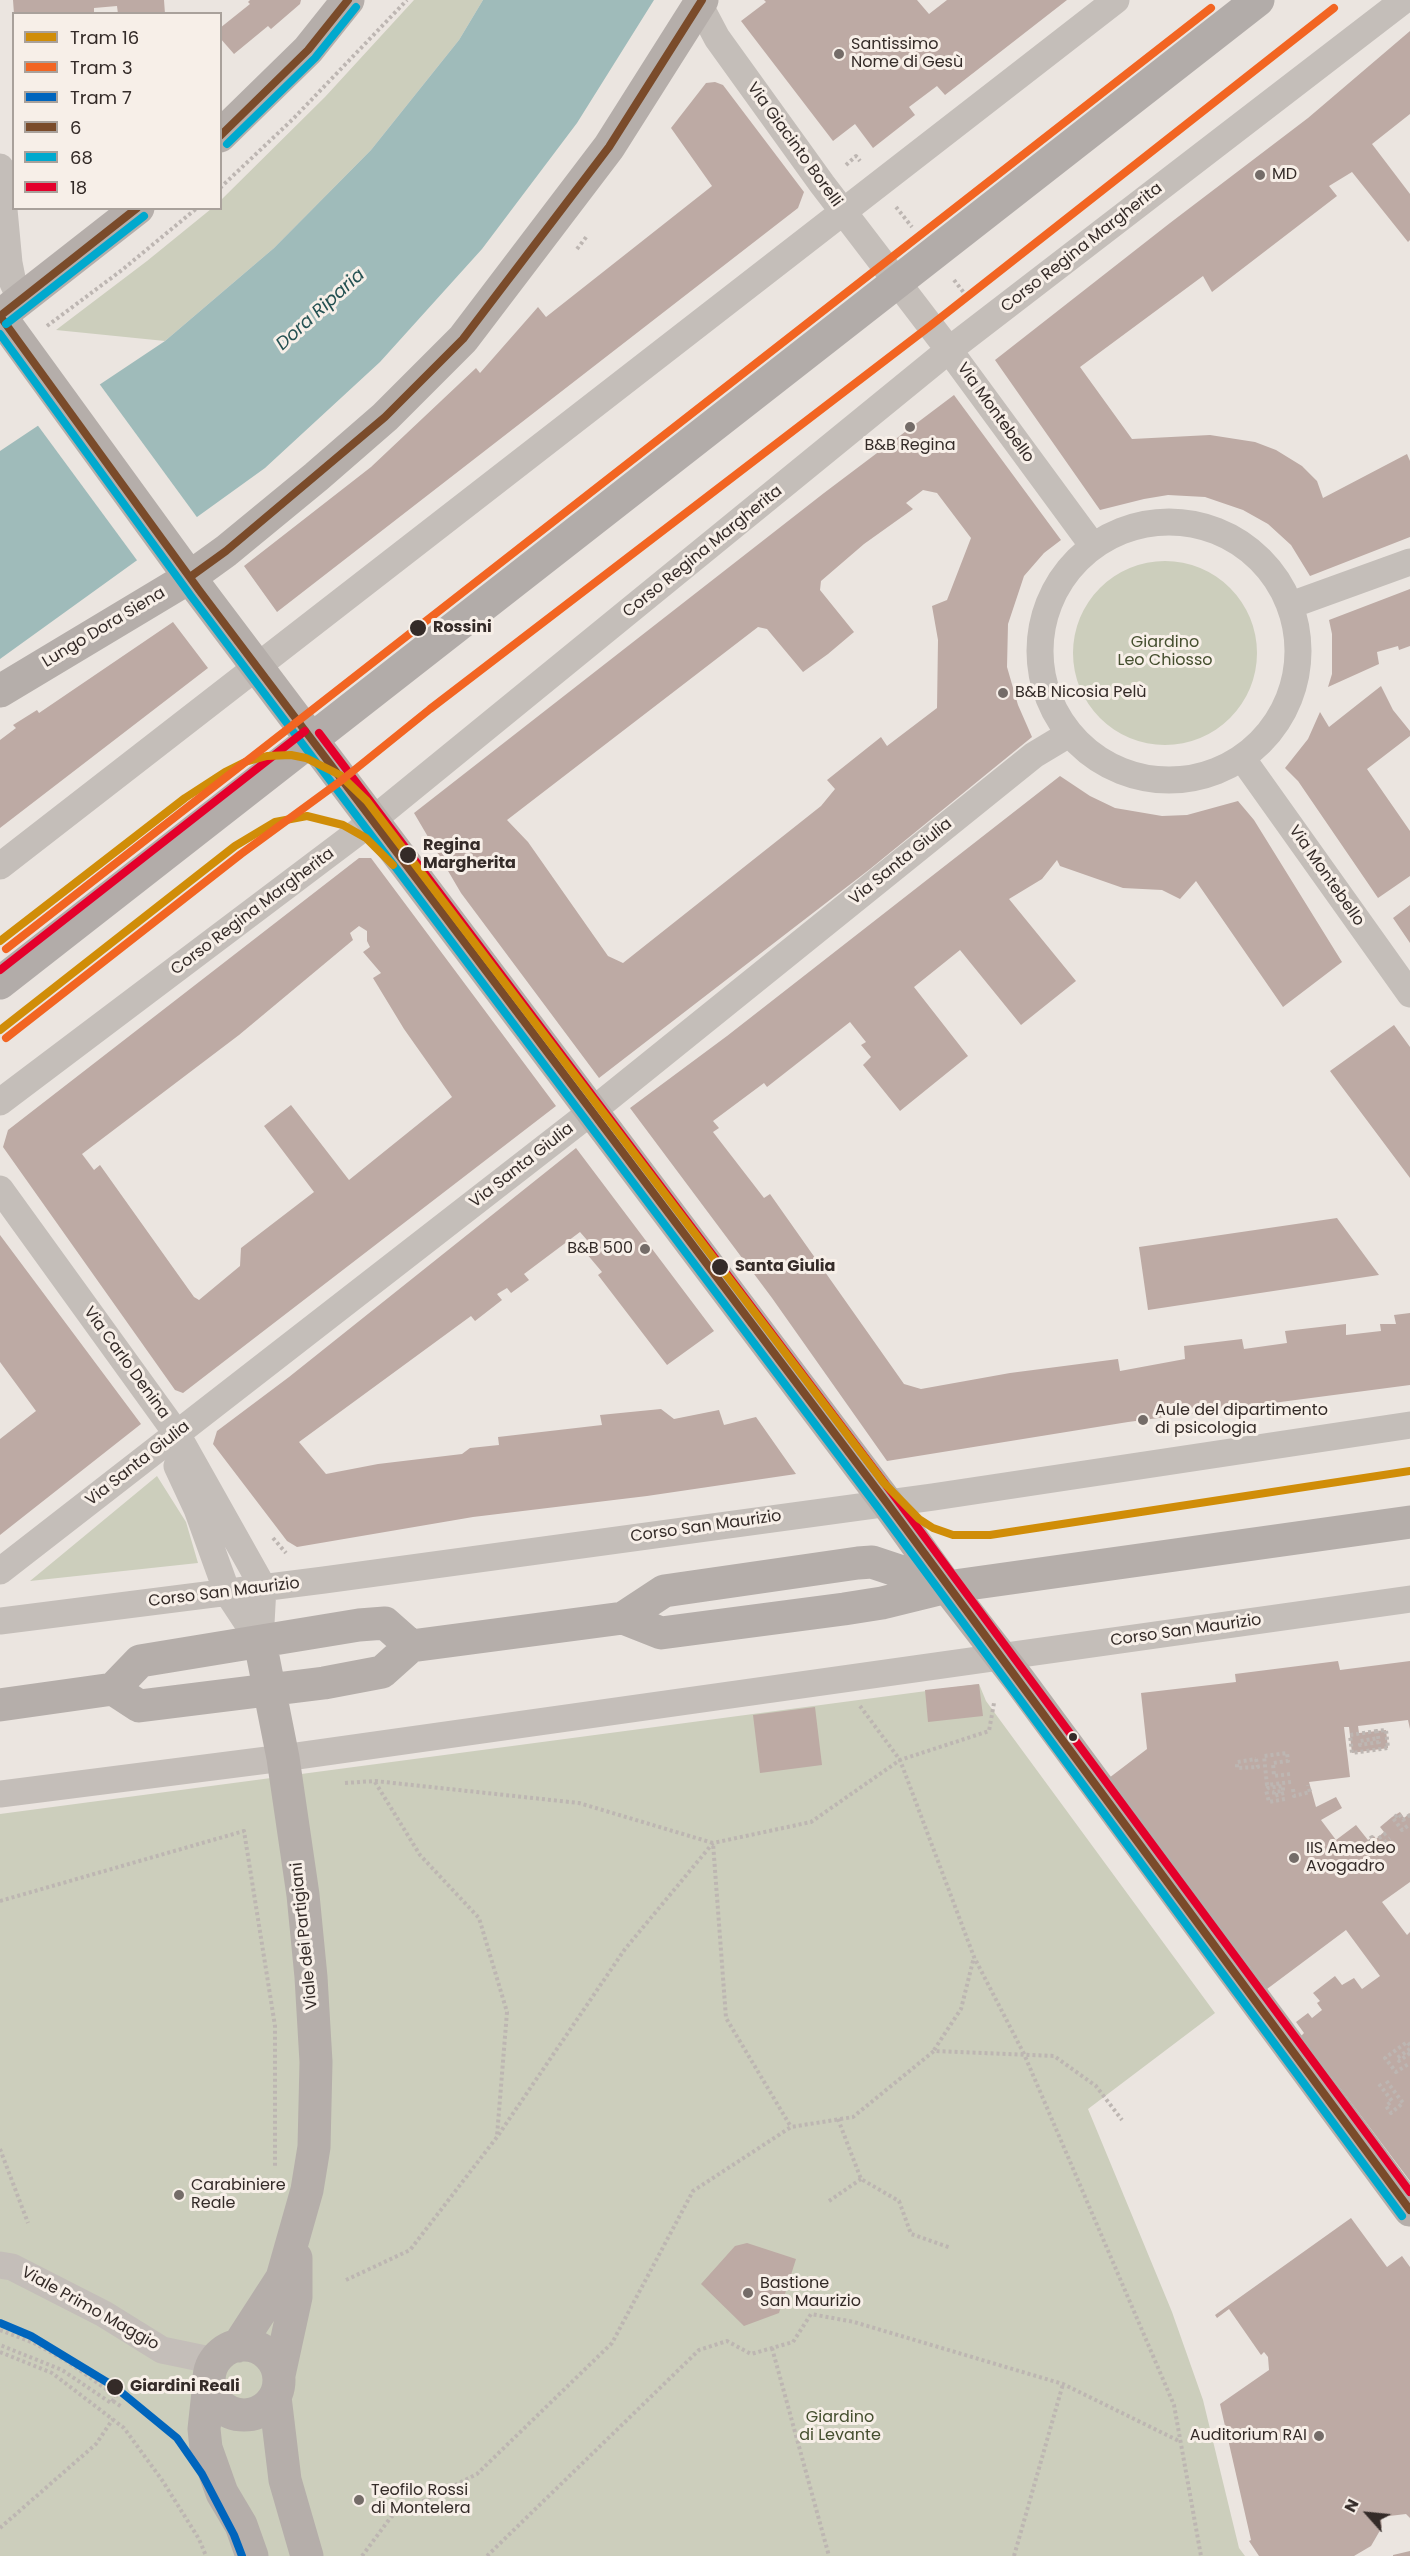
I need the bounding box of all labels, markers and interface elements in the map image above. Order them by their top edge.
legend [12,12,222,210]
text: Tram 16 [70,25,139,50]
place label: Santissimo Nome di Gesù [851,35,963,73]
marker: Santissimo Nome di Gesù [832,47,846,61]
text: Tram 3 [70,55,133,80]
street label: Via Giacinto Borelli [742,79,846,211]
text: Tram 7 [70,85,132,110]
text: 6 [70,115,81,140]
text: 68 [70,145,93,170]
place label: MD [1272,165,1297,185]
marker: MD [1253,168,1267,182]
text: 18 [70,175,87,200]
street label: Corso Regina Margherita [998,179,1166,317]
water label: Dora Riparia [272,265,370,355]
street label: Via Montebello [952,359,1038,467]
marker: B&B Regina [903,420,917,434]
place label: B&B Regina [864,436,956,456]
street label: Corso Regina Margherita [620,482,786,622]
street label: Lungo Dora Siena [39,584,169,672]
marker: Rossini [408,618,428,638]
place label: Rossini [433,618,492,638]
park label: Giardino Leo Chiosso [1117,633,1213,671]
place label: B&B Nicosia Pelù [1015,683,1147,703]
marker: B&B Nicosia Pelù [996,686,1010,700]
street label: Via Santa Giulia [846,815,956,909]
street label: Via Montebello [1284,822,1368,930]
place label: Regina Margherita [423,836,516,874]
street label: Corso Regina Margherita [168,844,338,980]
marker: Regina Margherita [398,845,418,865]
street label: Via Santa Giulia [466,1119,578,1213]
place label: B&B 500 [567,1239,633,1259]
marker: B&B 500 [638,1242,652,1256]
marker: Santa Giulia [710,1257,730,1277]
place label: Santa Giulia [735,1257,835,1277]
street label: Via Carlo Denina [79,1303,173,1423]
place label: Aule del dipartimento di psicologia [1155,1401,1328,1439]
marker: Aule del dipartimento di psicologia [1136,1413,1150,1427]
street label: Via Santa Giulia [82,1417,194,1511]
street label: Corso San Maurizio [629,1507,783,1547]
street label: Corso San Maurizio [147,1574,301,1612]
street label: Corso San Maurizio [1109,1611,1263,1651]
unlabelled marker [1067,1731,1079,1743]
place label: IIS Amedeo Avogadro [1306,1839,1396,1877]
marker: IIS Amedeo Avogadro [1287,1851,1301,1865]
street label: Viale dei Partigiani [288,1861,322,2011]
place label: Carabiniere Reale [191,2176,286,2214]
marker: Carabiniere Reale [172,2188,186,2202]
street label: Viale Primo Maggio [18,2263,162,2355]
place label: Bastione San Maurizio [760,2274,861,2312]
marker: Bastione San Maurizio [741,2286,755,2300]
marker: Giardini Reali [105,2377,125,2397]
place label: Giardini Reali [130,2377,240,2397]
park label: Giardino di Levante [799,2408,881,2446]
place label: Auditorium RAI [1190,2426,1307,2446]
marker: Auditorium RAI [1312,2429,1326,2443]
place label: Teofilo Rossi di Montelera [371,2481,471,2519]
north arrow [1338,2484,1398,2544]
marker: Teofilo Rossi di Montelera [352,2493,366,2507]
text: N [1339,2495,1364,2516]

